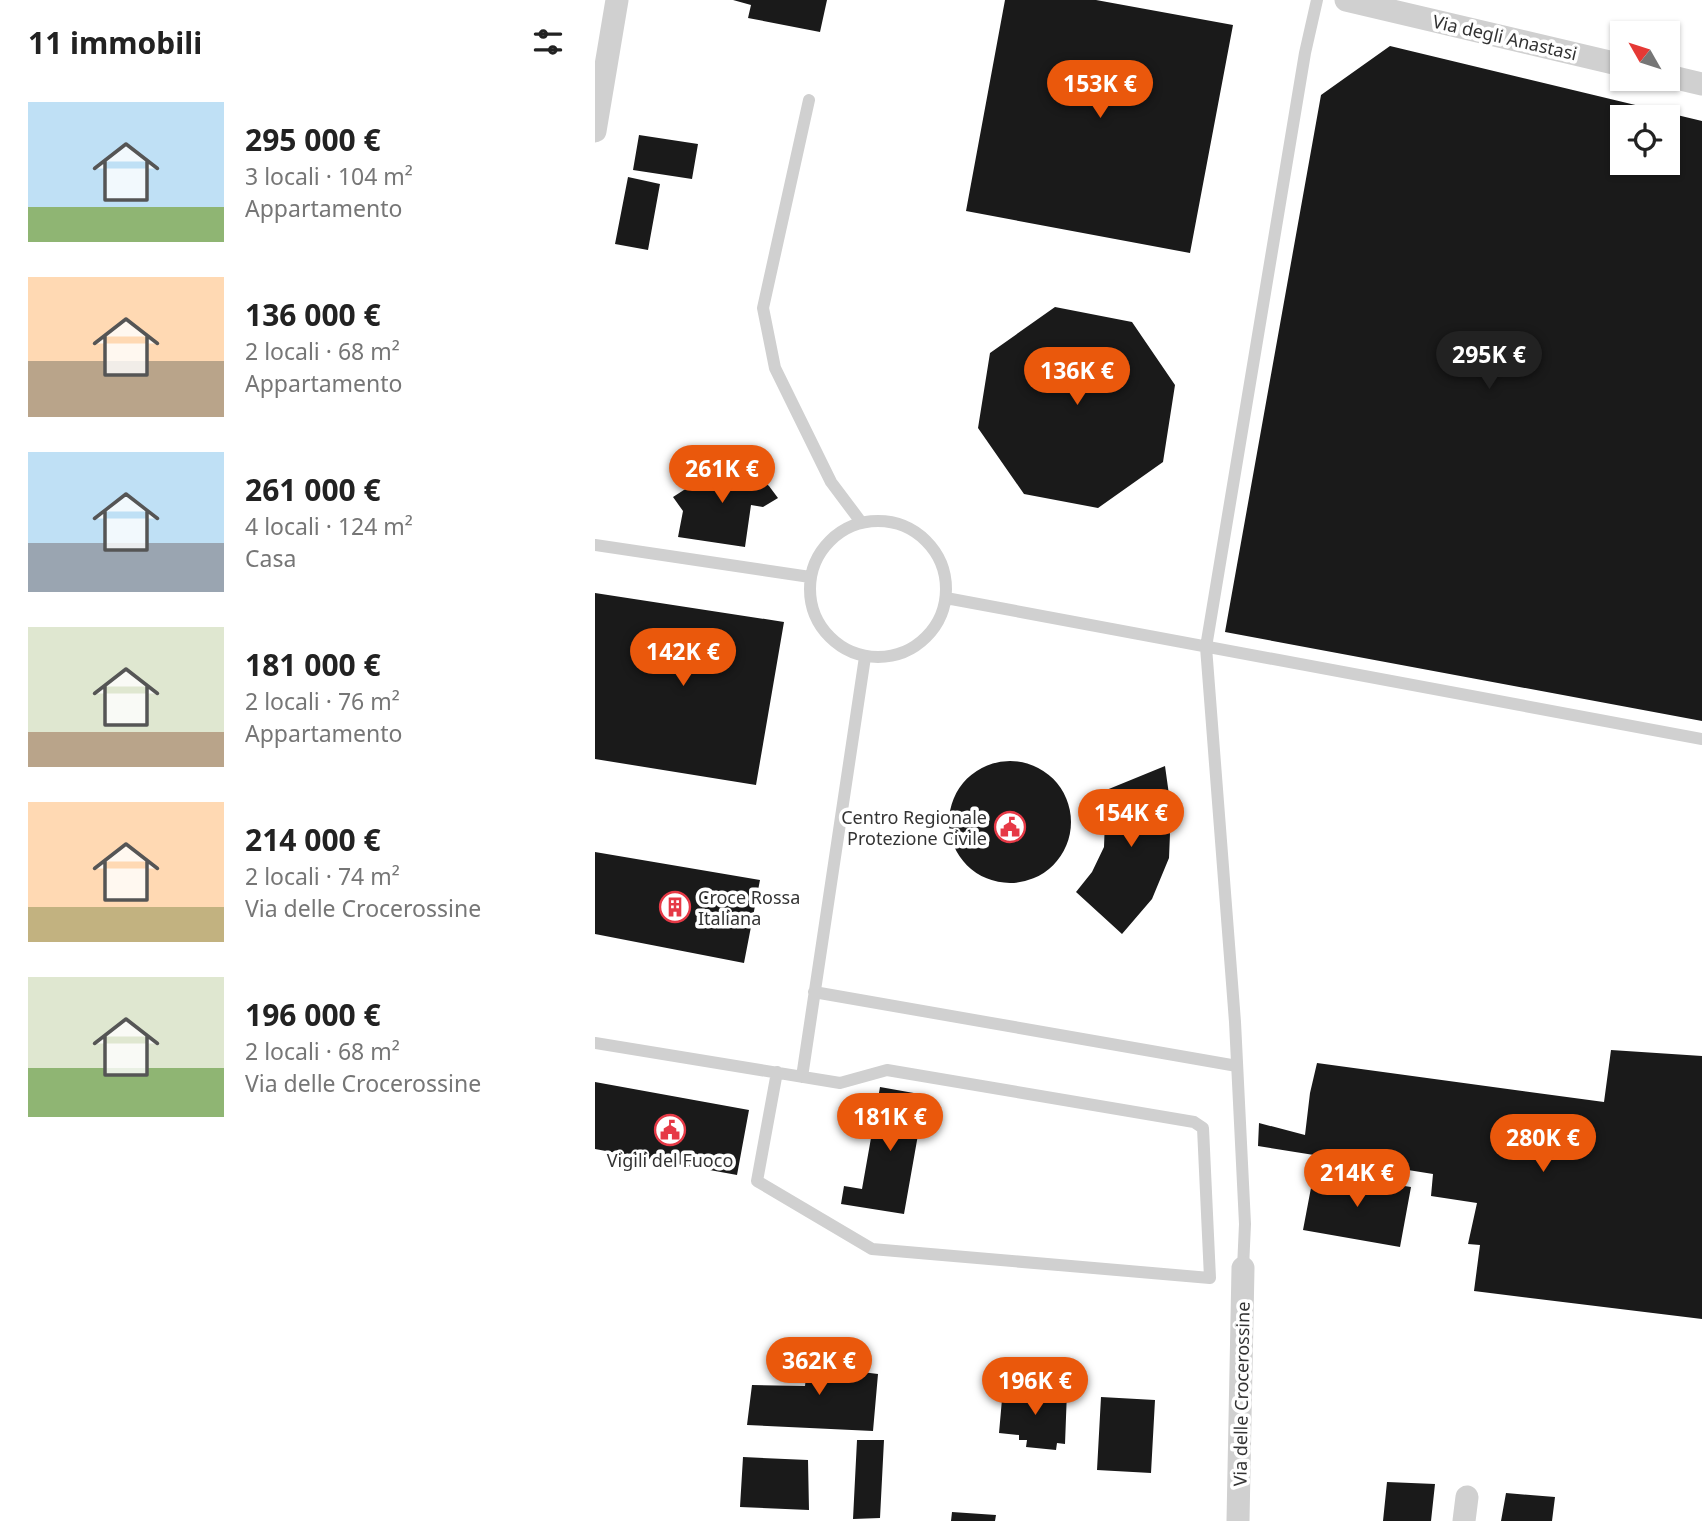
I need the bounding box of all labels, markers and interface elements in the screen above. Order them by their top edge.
street label: Via degli Anastasi [1430,9,1580,65]
north arrow [1610,21,1680,91]
map controls [1610,21,1680,175]
text: 11 immobili [28,22,202,63]
icon: filters [529,23,567,61]
pin: 153K € [1043,60,1157,120]
text: 153K € [1063,67,1137,99]
button: locate [1610,105,1680,175]
text: 295 000 € [245,119,381,160]
icon: home [84,130,168,214]
text: 3 locali · 104 m² [245,160,413,192]
text: Appartamento [245,192,403,224]
text: 136 000 € [245,294,381,335]
icon: home [84,305,168,389]
pin: 295K € [1432,332,1546,391]
text: 2 locali · 68 m² [245,335,400,367]
text: 295K € [1452,338,1526,370]
pin: 136K € [1020,348,1134,407]
text: 136K € [1040,354,1114,386]
text: Appartamento [245,367,403,399]
pin: 261K € [665,446,779,505]
text: 261K € [685,452,759,484]
text: 261 000 € [245,469,381,510]
icon: home [84,480,168,564]
text: 4 locali · 124 m² [245,510,413,542]
text: Casa [245,542,296,574]
pin: 142K € [626,628,740,688]
text: 142K € [646,635,720,667]
text: 181 000 € [245,644,381,685]
icon: home [84,655,168,739]
text: 2 locali · 76 m² [245,685,400,717]
text: Appartamento [245,717,403,749]
pin: 154K € [1074,790,1188,849]
text: 154K € [1094,796,1168,828]
place label: Centro Regionale Protezione Civile [841,805,987,850]
public building icon: Centro Regionale Protezione Civile [993,810,1027,844]
text: 214 000 € [245,819,381,860]
icon: home [84,830,168,914]
text: 2 locali · 74 m² [245,860,400,892]
place label: Croce Rossa Italiana [698,885,800,930]
building icon: Croce Rossa Italiana [658,890,692,924]
text: Via delle Crocerossine [245,892,481,924]
text: 196 000 € [245,994,381,1035]
icon: home [84,1005,168,1089]
text: 2 locali · 68 m² [245,1035,400,1067]
text: Via delle Crocerossine [245,1067,481,1099]
pin: 181K € [833,1094,947,1153]
text: 181K € [853,1100,927,1132]
public building icon: Vigili del Fuoco [653,1113,687,1147]
pin: 280K € [1486,1114,1600,1174]
text: 280K € [1506,1121,1580,1153]
place label: Vigili del Fuoco [607,1148,733,1172]
pin: 214K € [1300,1150,1414,1209]
text: 214K € [1320,1156,1394,1188]
street label: Via delle Crocerossine [1227,1301,1255,1487]
pin: 362K € [762,1338,876,1397]
text: 362K € [782,1344,856,1376]
pin: 196K € [978,1358,1092,1417]
text: 196K € [998,1364,1072,1396]

